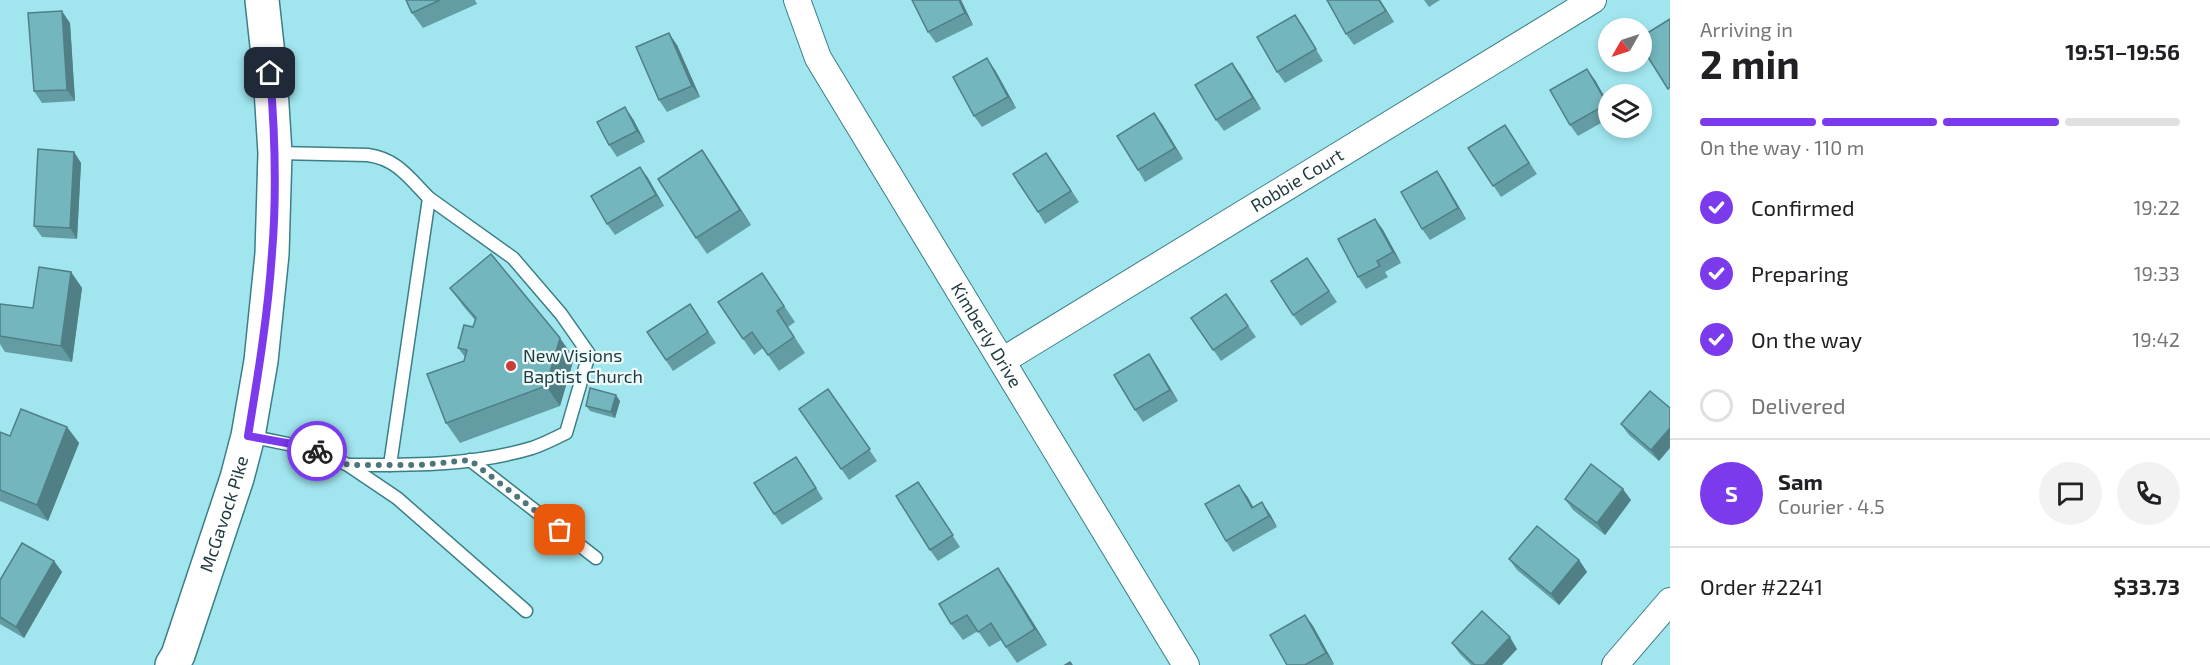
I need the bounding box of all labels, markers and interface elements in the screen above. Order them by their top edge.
text: Arriving in [1700,17,1793,41]
north arrow [1598,18,1652,72]
map controls [1598,18,1652,138]
text: 19:51–19:56 [2065,38,2180,64]
text: 2 min [1700,40,1800,87]
pin [244,47,295,98]
icon: home [253,56,286,89]
button: layers [1598,84,1652,138]
text: On the way · 110 m [1700,135,1864,159]
street label: Robbie Court [1246,143,1347,216]
icon: check [1700,191,1733,224]
text: Confirmed [1751,194,1855,220]
text: 19:22 [2133,195,2180,219]
icon: check [1700,257,1733,290]
text: Preparing [1751,260,1849,286]
text: 19:33 [2134,261,2180,285]
street label: Kimberly Drive [947,278,1027,391]
icon: check [1700,323,1733,356]
text: On the way [1751,326,1862,352]
text: 19:42 [2132,327,2180,351]
place label: New Visions Baptist Church [523,344,643,387]
marker: New Visions Baptist Church [504,359,518,373]
text: Delivered [1751,392,1846,418]
courier [287,421,347,481]
icon: bike [301,435,334,468]
street label: McGavock Pike [194,453,252,575]
button: chat [2039,462,2102,525]
button: phone [2117,462,2180,525]
text: Sam [1778,468,1823,494]
text: S [1725,480,1738,506]
text: Courier · 4.5 [1778,494,1885,518]
pin [534,504,585,555]
icon: bag [543,513,576,546]
text: Order #2241 [1700,573,1823,599]
text: $33.73 [2114,573,2180,599]

